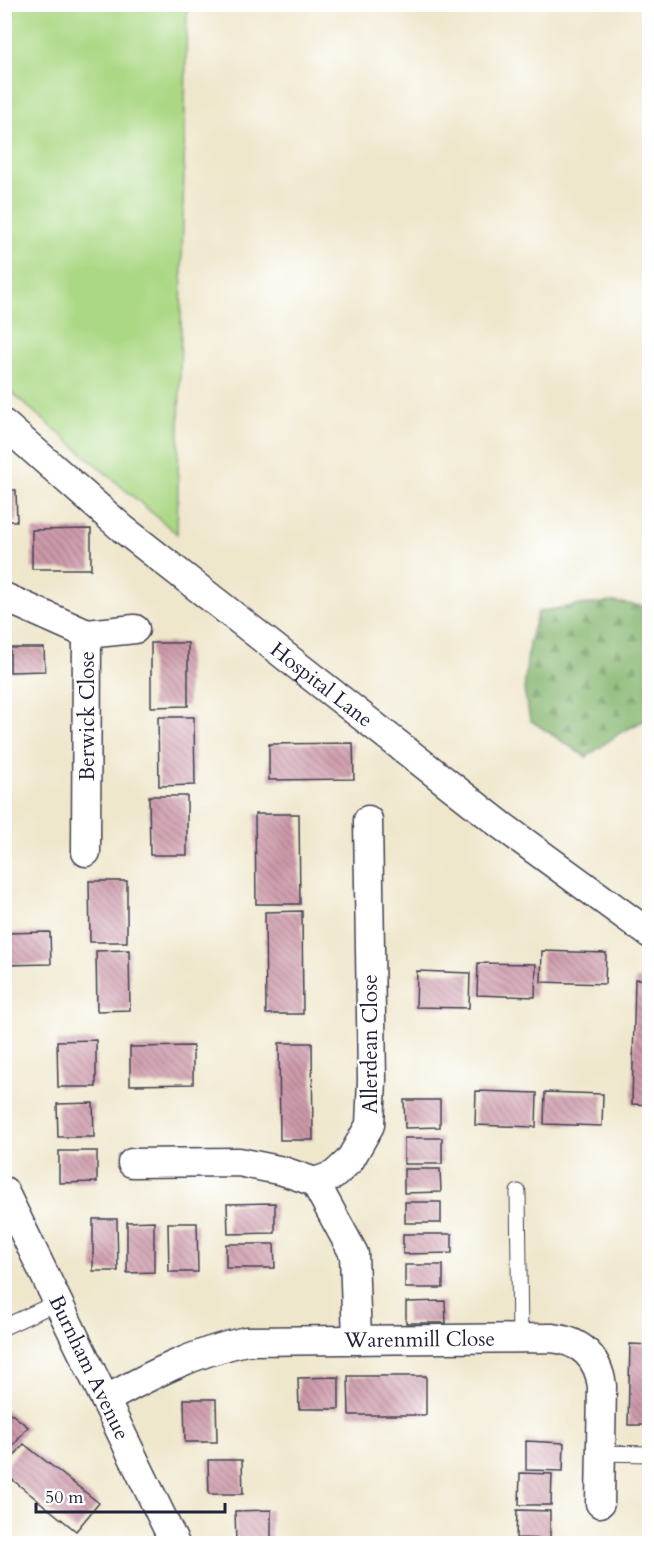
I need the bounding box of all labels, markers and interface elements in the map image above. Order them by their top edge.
street label: Hospital Lane [264,636,379,734]
street label: Berwick Close [73,651,102,781]
street label: Allerdean Close [356,974,385,1114]
street label: Burnham Avenue [42,1290,136,1445]
street label: Warenmill Close [343,1325,495,1355]
scale bar [36,1476,225,1514]
text: 50 m [45,1485,84,1510]

